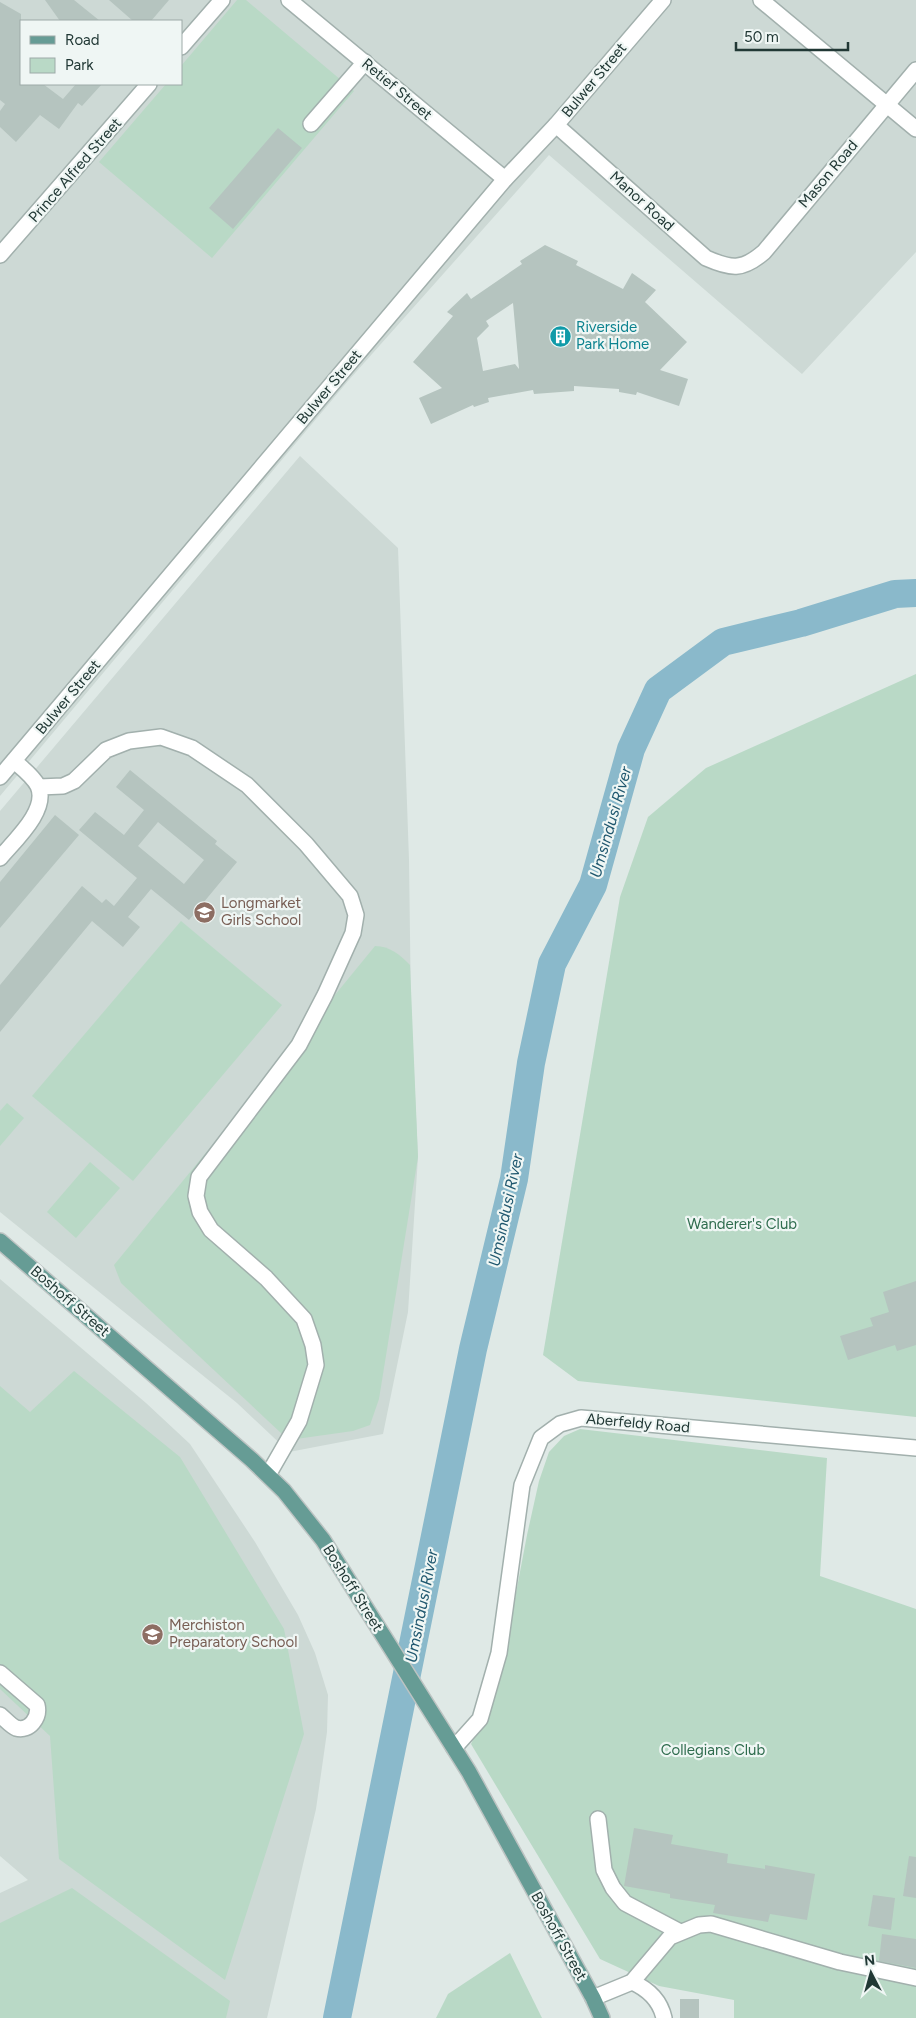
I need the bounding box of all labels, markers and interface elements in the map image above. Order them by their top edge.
legend [20,20,182,85]
scale bar [736,20,848,52]
text: 50 m [744,28,779,46]
text: Road [65,31,100,49]
street label: Bulwer Street [558,39,630,121]
street label: Retief Street [358,54,436,124]
text: Park [65,56,94,74]
street label: Prince Alfred Street [25,114,125,226]
street label: Mason Road [795,137,861,211]
street label: Manor Road [606,167,678,235]
place label: Riverside Park Home [576,318,649,353]
building icon: Riverside Park Home [548,324,572,348]
street label: Bulwer Street [293,346,365,428]
street label: Bulwer Street [32,656,104,738]
water label: Umsindusi River [586,764,636,880]
place label: Longmarket Girls School [221,894,301,929]
school or university icon: Longmarket Girls School [193,900,217,924]
water label: Umsindusi River [484,1151,527,1268]
park label: Wanderer's Club [687,1215,797,1233]
street label: Boshoff Street [27,1262,113,1340]
street label: Aberfeldy Road [585,1409,691,1437]
street label: Boshoff Street [319,1541,387,1635]
water label: Umsindusi River [401,1547,442,1664]
place label: Merchiston Preparatory School [169,1616,298,1651]
school or university icon: Merchiston Preparatory School [141,1622,165,1646]
park label: Collegians Club [661,1741,765,1759]
street label: Boshoff Street [527,1888,591,1984]
north arrow [846,1948,896,1998]
text: N [863,1952,876,1970]

